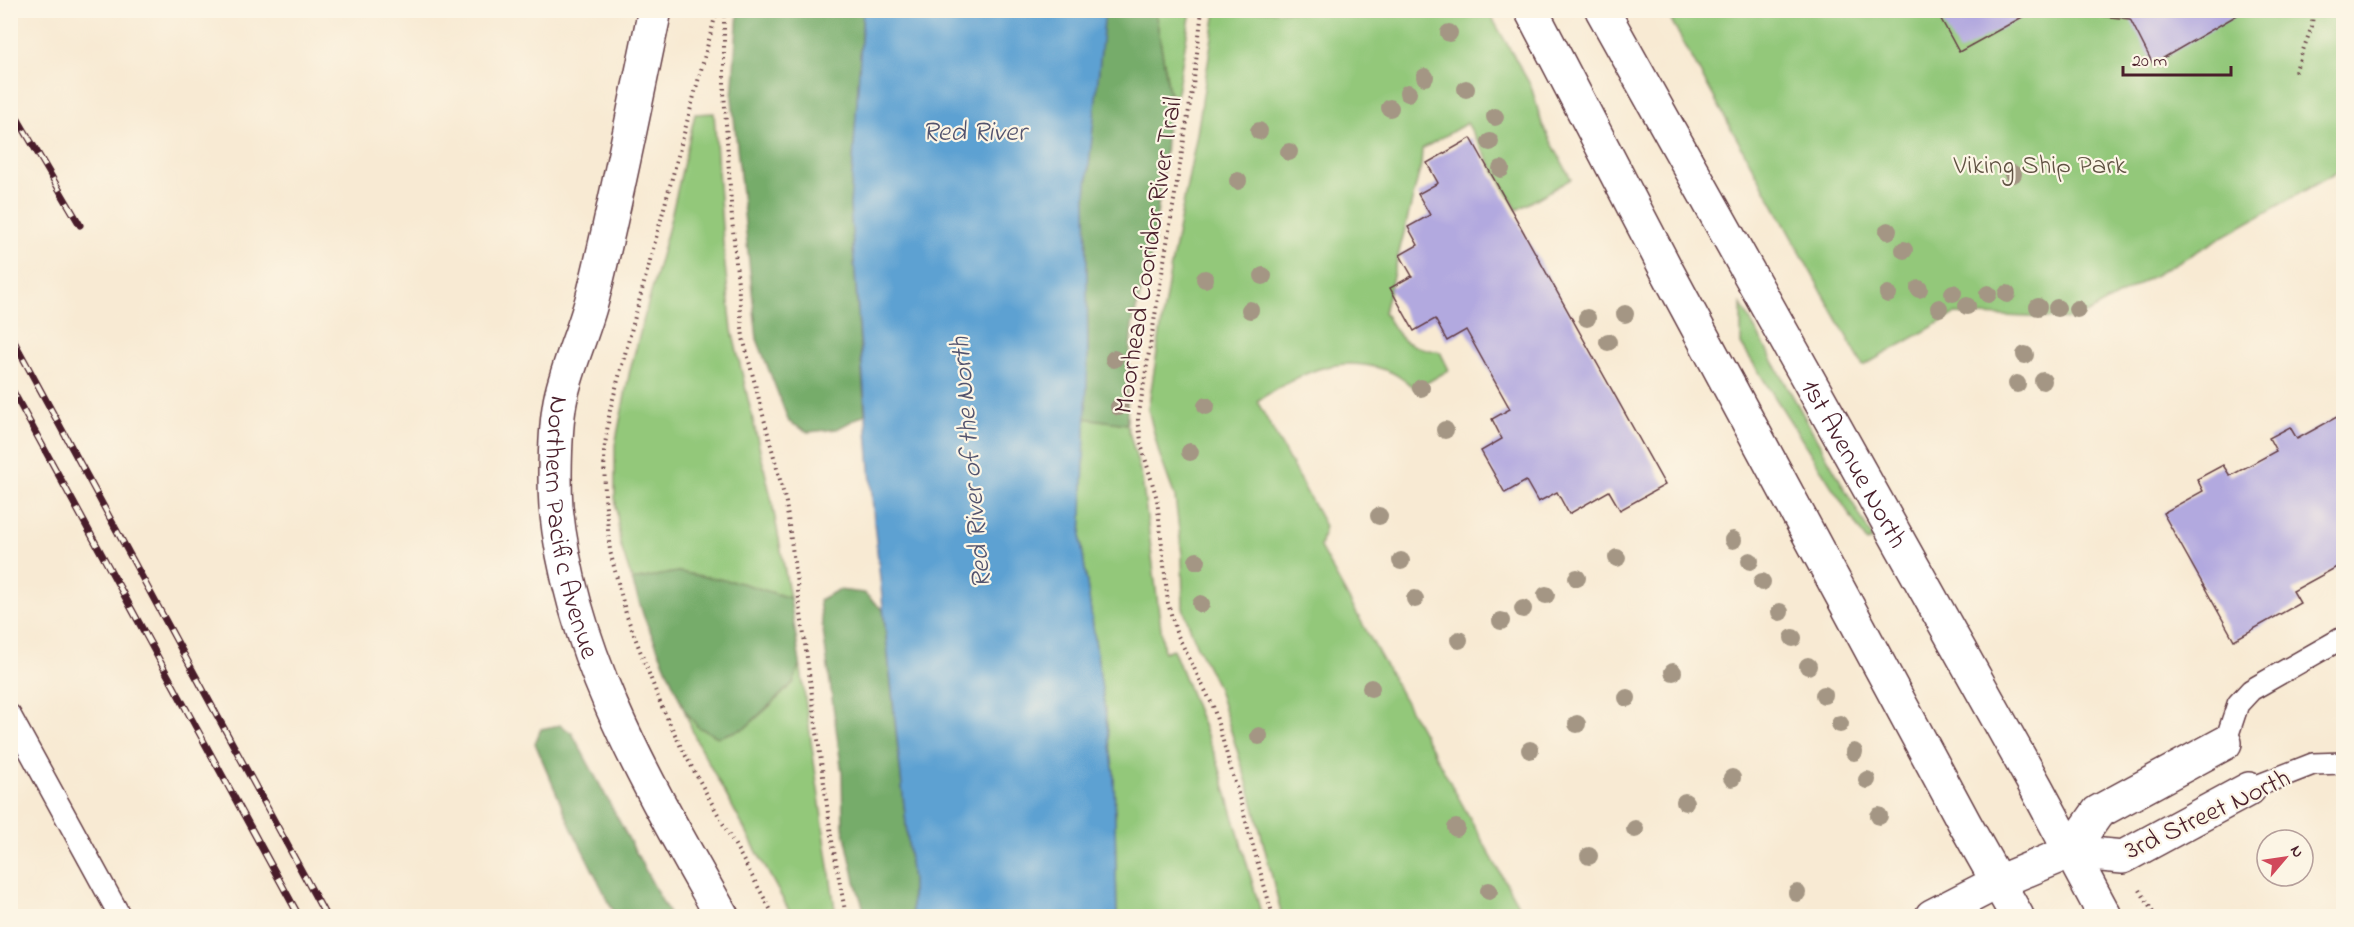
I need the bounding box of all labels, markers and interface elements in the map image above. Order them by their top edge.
scale bar [2123,39,2231,77]
text: 20 m [2132,49,2167,75]
street label: Moorhead Cooridor River Trail [1105,94,1194,417]
water label: Red River [922,113,1029,154]
park label: Viking Ship Park [1952,147,2127,186]
water label: Red River of the North [941,334,1004,590]
street label: 1st Avenue North [1790,373,1916,556]
street label: Northern Pacific Avenue [533,393,608,665]
street label: 3rd Street North [2119,761,2295,865]
north arrow [2255,828,2315,888]

